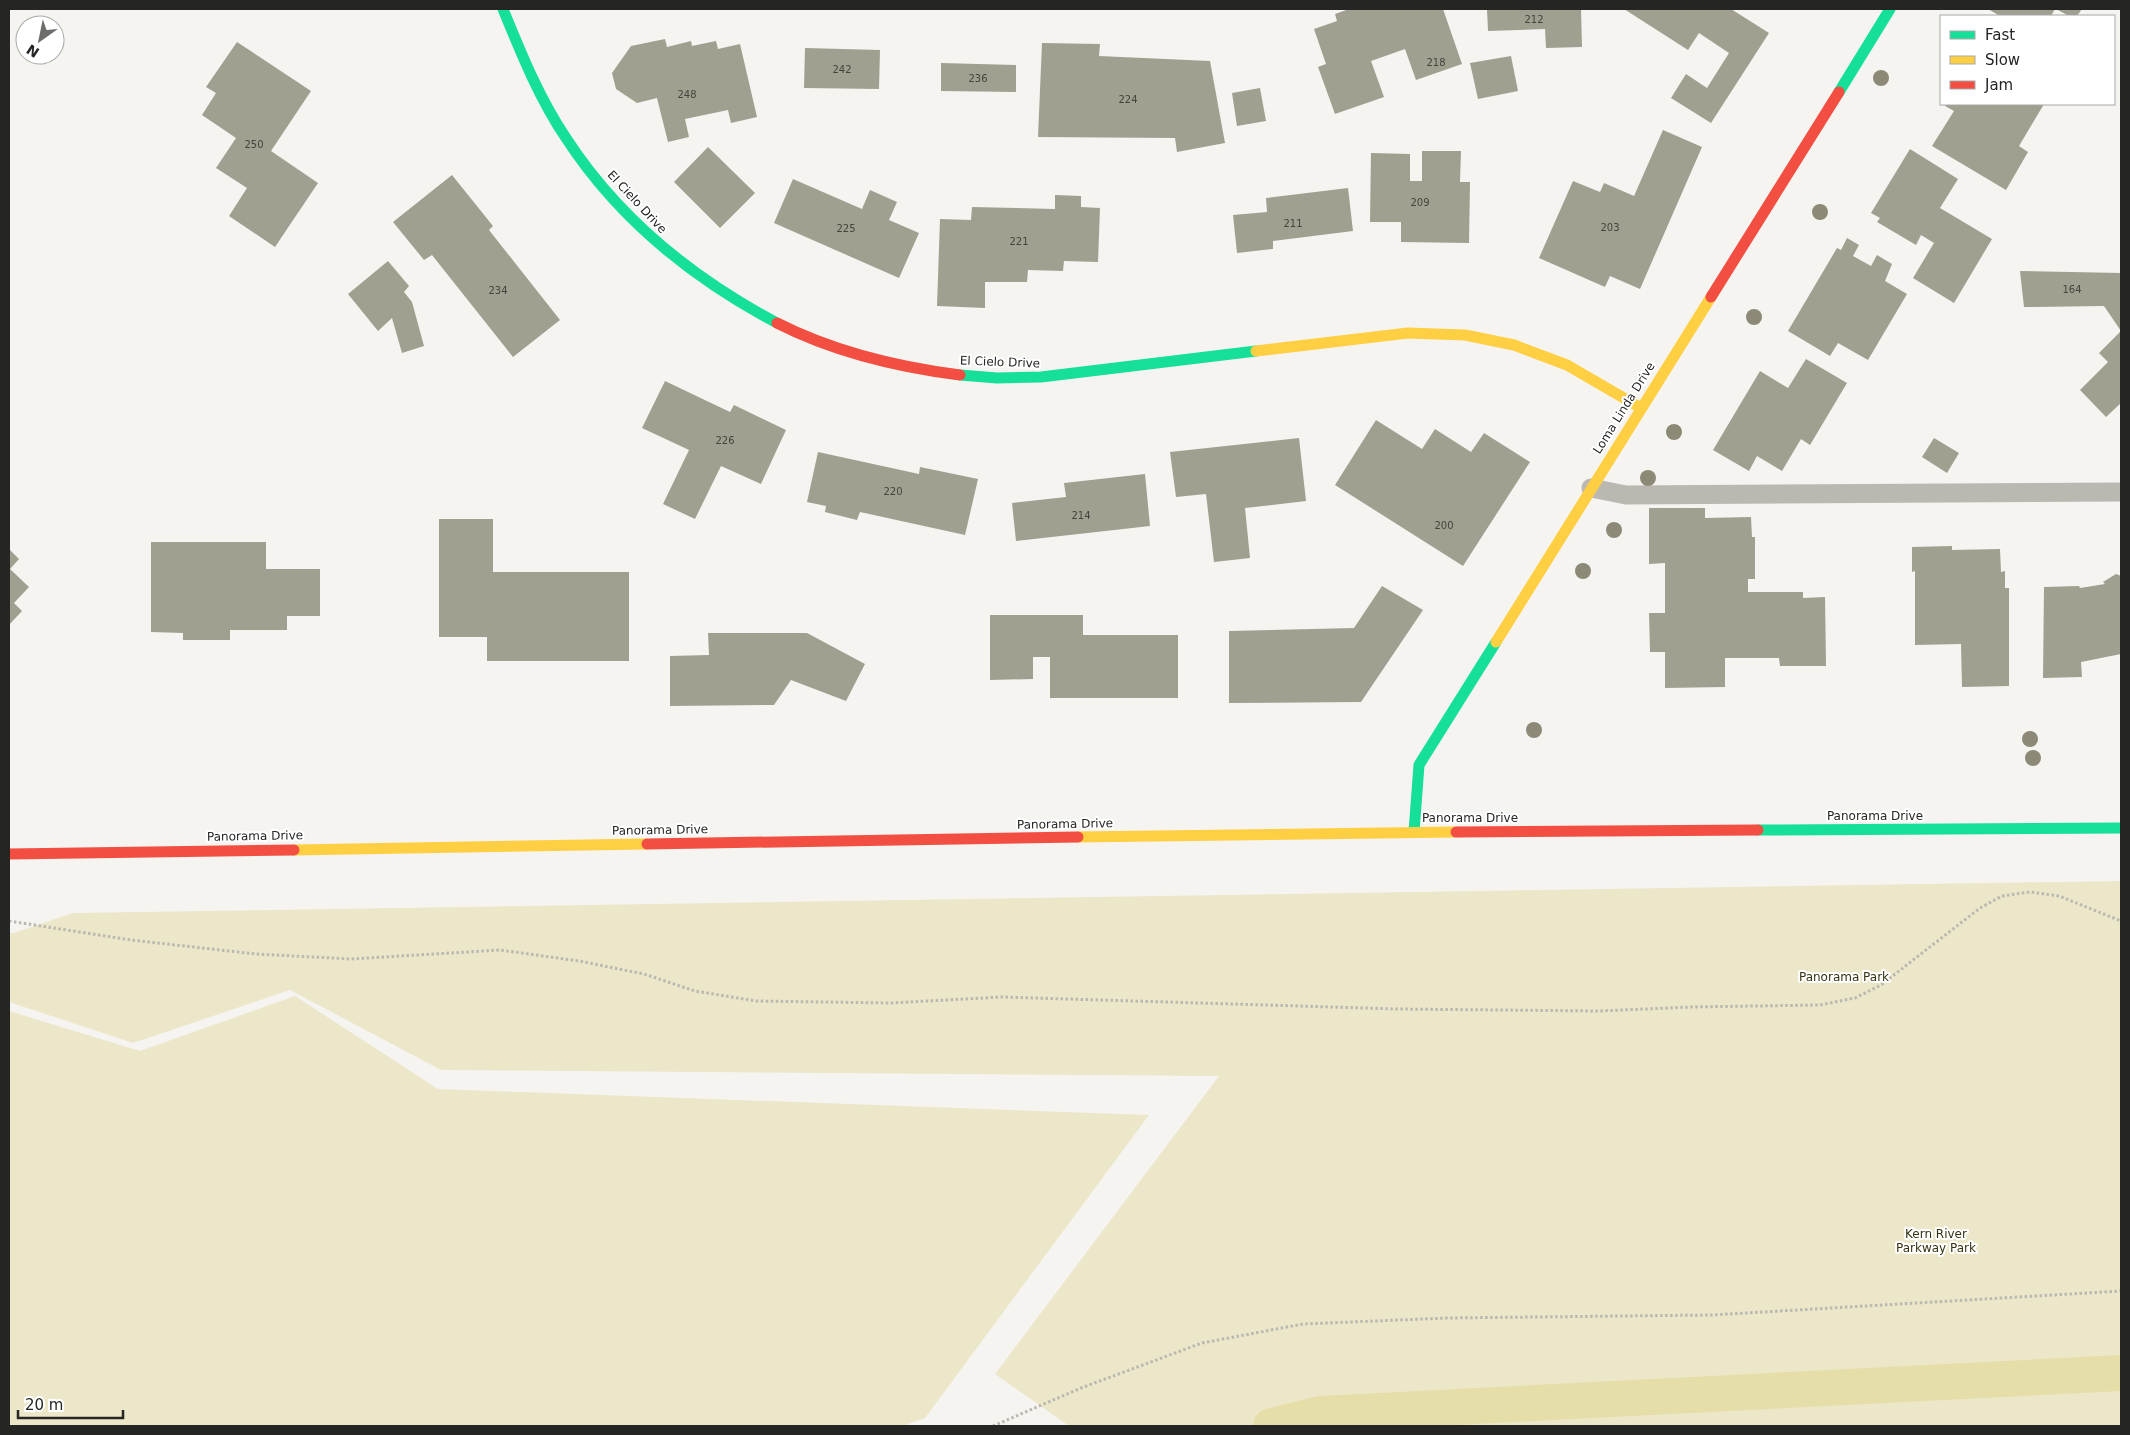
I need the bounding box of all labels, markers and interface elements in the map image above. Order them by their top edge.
house number: 212 [1524,14,1544,25]
north arrow [15,15,65,65]
legend [1940,15,2115,105]
text: Fast [1985,26,2015,44]
text: N [24,41,42,61]
text: Slow [1985,51,2020,69]
house number: 218 [1426,57,1446,68]
house number: 242 [832,64,852,75]
house number: 236 [968,73,988,84]
text: Jam [1984,76,2013,94]
house number: 248 [677,89,697,100]
house number: 224 [1118,94,1138,105]
house number: 250 [244,139,264,150]
street label: El Cielo Drive [604,168,670,236]
house number: 209 [1410,197,1430,208]
house number: 211 [1283,218,1303,229]
house number: 203 [1600,222,1620,233]
house number: 225 [836,223,856,234]
house number: 221 [1009,236,1029,247]
house number: 164 [2062,284,2082,295]
house number: 234 [488,285,508,296]
street label: El Cielo Drive [960,354,1040,370]
street label: Loma Linda Drive [1590,360,1658,456]
house number: 226 [715,435,735,446]
house number: 220 [883,486,903,497]
house number: 214 [1071,510,1091,521]
house number: 200 [1434,520,1454,531]
street label: Panorama Drive [1827,809,1923,823]
street label: Panorama Drive [1422,811,1518,825]
street label: Panorama Drive [1017,816,1113,832]
street label: Panorama Drive [612,822,708,838]
street label: Panorama Drive [207,828,303,844]
park label: Panorama Park [1799,970,1889,984]
park label: Kern River Parkway Park [1896,1227,1976,1255]
scale bar [18,1388,122,1420]
text: 20 m [25,1396,63,1414]

